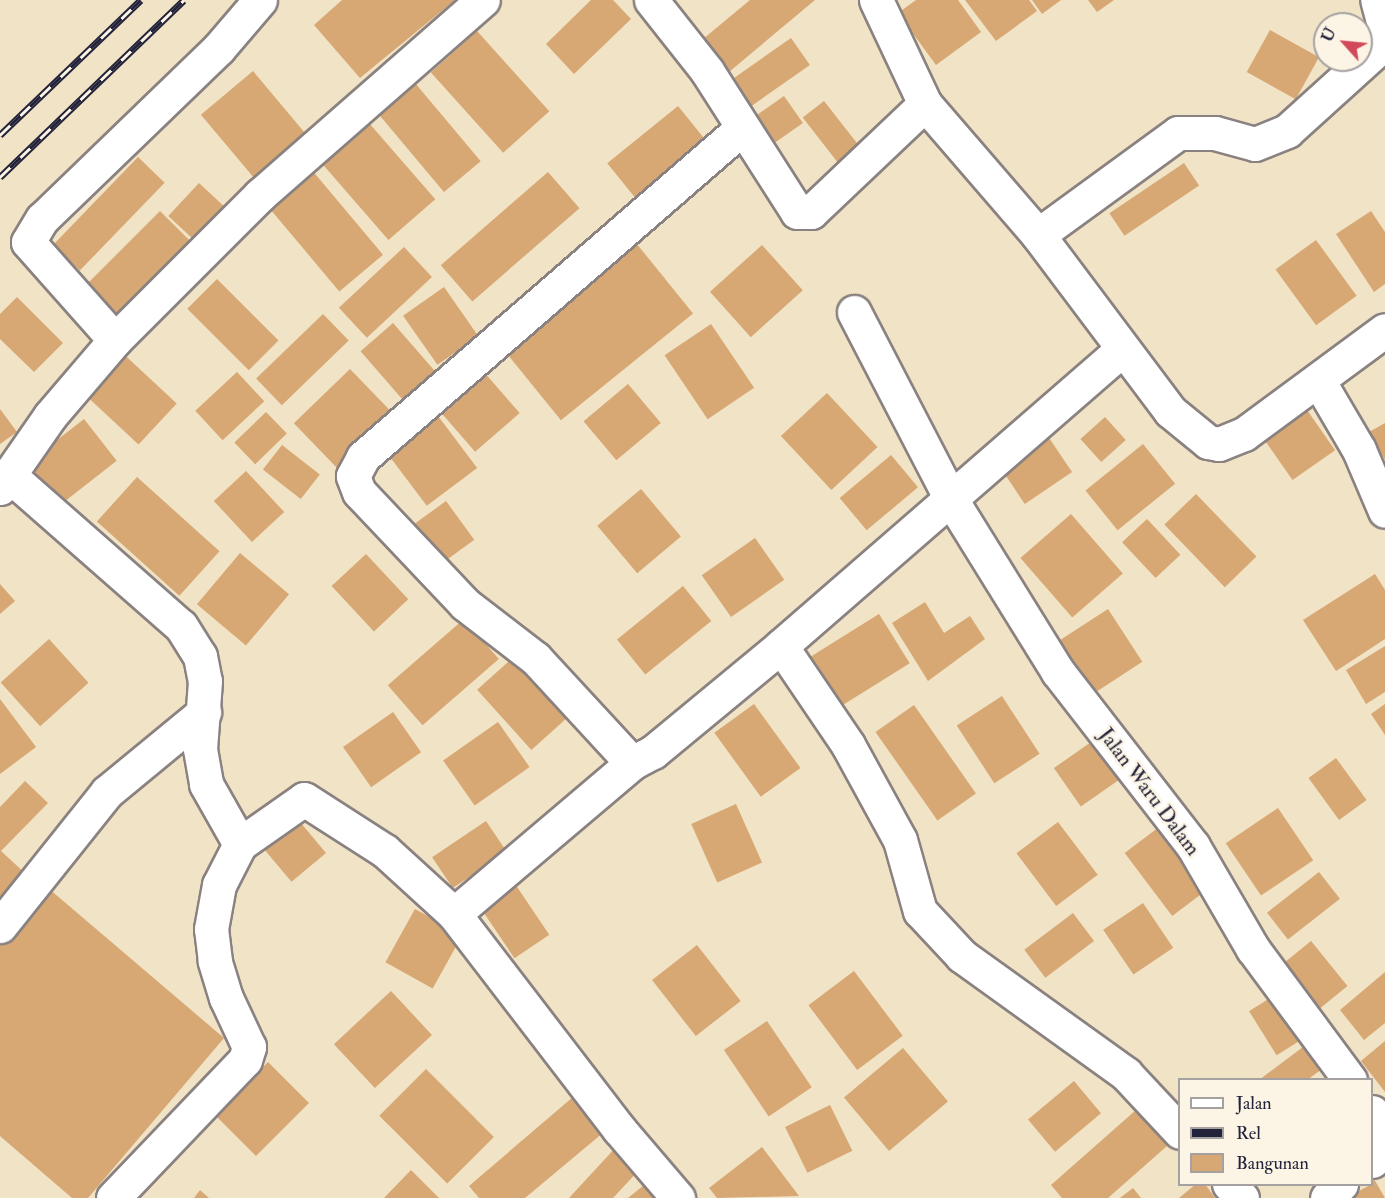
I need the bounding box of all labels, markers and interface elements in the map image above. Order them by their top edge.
north arrow [1313,12,1373,72]
text: U [1317,24,1341,45]
street label: Jalan Waru Dalam [1093,723,1205,861]
legend [1178,1078,1373,1186]
text: Jalan [1236,1092,1272,1115]
text: Rel [1236,1122,1261,1145]
text: Bangunan [1236,1152,1309,1175]

